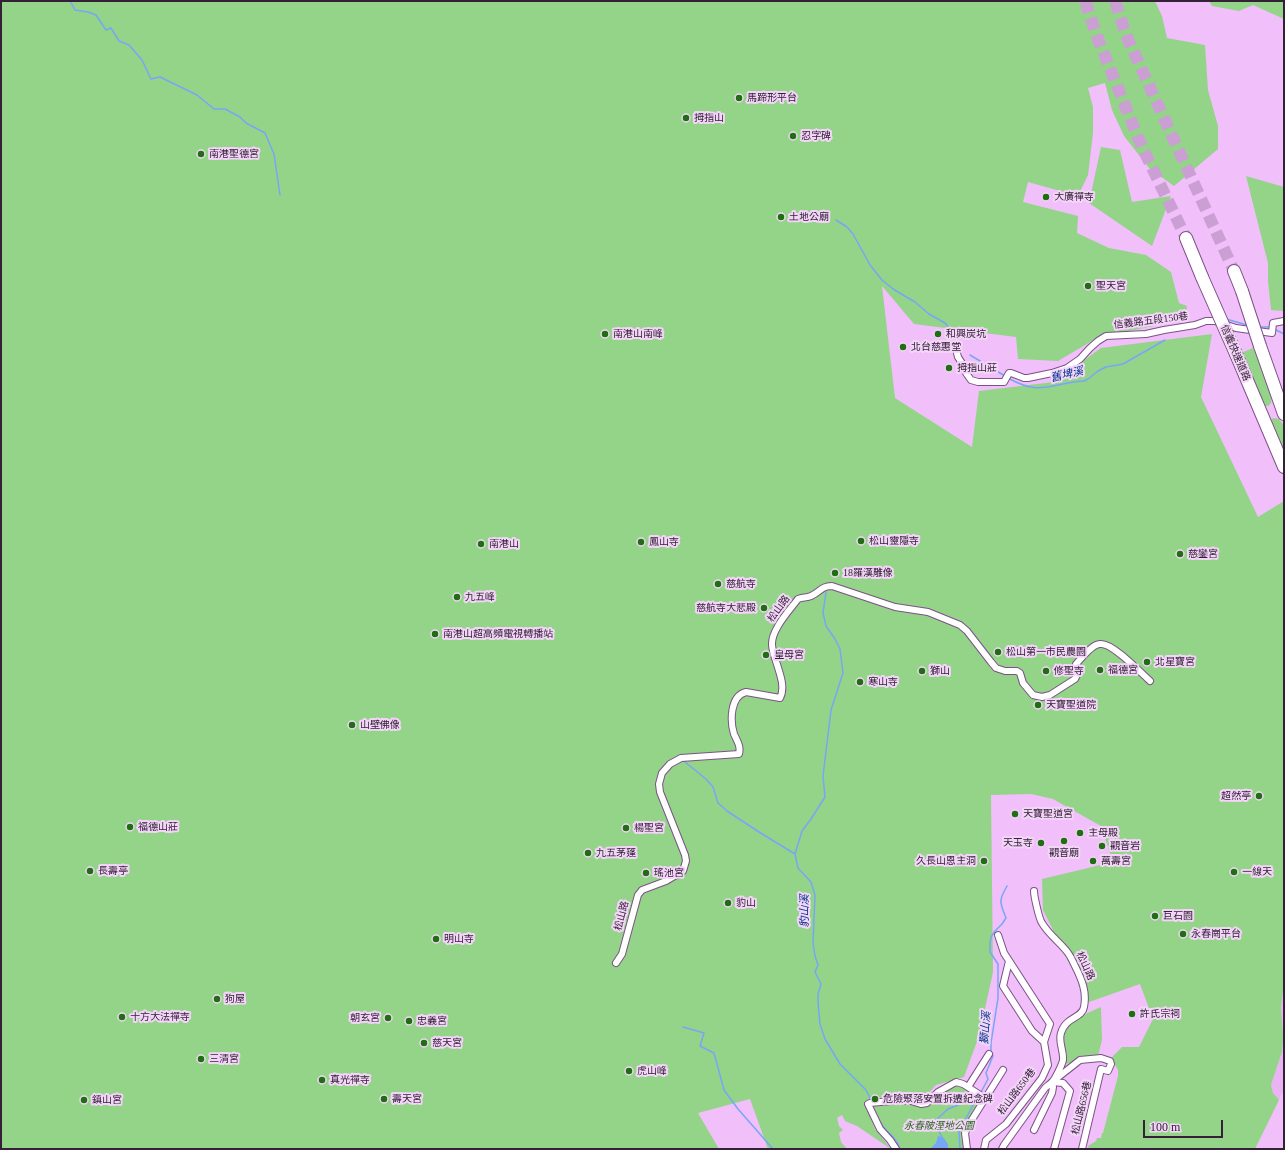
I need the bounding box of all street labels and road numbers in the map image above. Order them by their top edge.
street label: 信義路五段150巷 [1113,310,1189,332]
street label: 信義快速道路 [1218,323,1252,383]
street label: 松山路 [765,593,793,625]
street label: 松山路 [612,900,632,932]
street label: 松山路 [1073,950,1097,982]
street label: 松山路650巷 [996,1066,1038,1118]
street label: 松山路656巷 [1070,1080,1094,1136]

